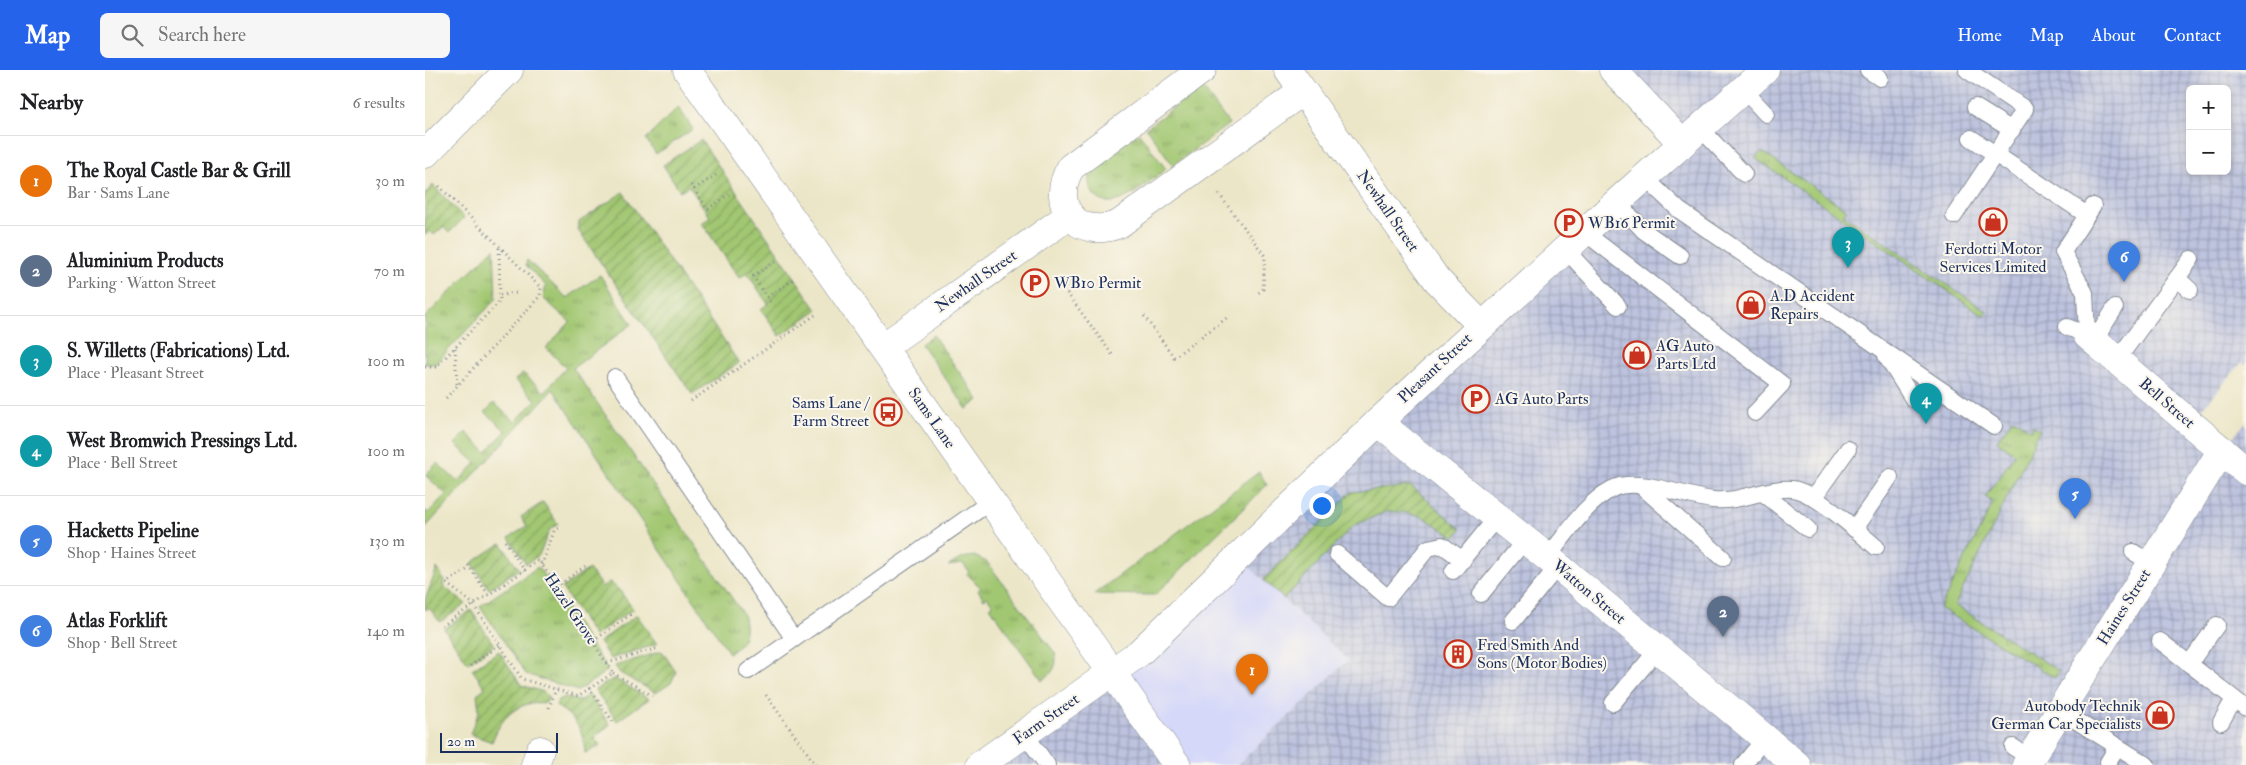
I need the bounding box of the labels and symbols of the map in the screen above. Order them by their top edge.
street label: Newhall Street [1352,166,1424,256]
shop icon: Ferdotti Motor Services Limited [1978,207,2008,237]
parking icon: WB16 Permit [1554,208,1584,238]
place label: WB16 Permit [1587,213,1675,233]
pin: 3 [1832,227,1864,268]
place label: Ferdotti Motor Services Limited [1940,239,2047,277]
pin: 6 [2108,241,2140,282]
street label: Newhall Street [931,245,1021,317]
parking icon: WB10 Permit [1020,268,1050,298]
place label: WB10 Permit [1053,273,1141,293]
place label: A.D Accident Repairs [1769,286,1855,325]
shop icon: A.D Accident Repairs [1736,290,1766,320]
street label: Pleasant Street [1394,329,1476,407]
place label: AG Auto Parts Ltd [1655,336,1716,374]
shop icon: AG Auto Parts Ltd [1622,340,1652,370]
street label: Bell Street [2135,373,2199,433]
pin: 4 [1910,383,1942,424]
street label: Sams Lane [904,384,960,453]
parking icon: AG Auto Parts [1461,384,1491,414]
place label: AG Auto Parts [1494,389,1588,409]
place label: Sams Lane / Farm Street [792,393,871,431]
bus stop icon: Sams Lane / Farm Street [873,397,903,427]
pin: 5 [2059,478,2091,519]
your location [1309,493,1335,519]
street label: Watton Street [1547,555,1630,628]
street label: Haines Street [2093,565,2155,649]
street label: Hazel Grove [540,569,602,649]
pin: 2 [1707,596,1739,637]
place label: Fred Smith And Sons (Motor Bodies) [1477,635,1607,673]
building icon: Fred Smith And Sons (Motor Bodies) [1443,639,1473,669]
pin: 1 [1236,654,1268,695]
street label: Farm Street [1009,689,1083,749]
place label: Autobody Technik German Car Specialists [1991,696,2141,735]
shop icon: Autobody Technik German Car Specialists [2145,700,2175,730]
scale bar [440,730,557,753]

